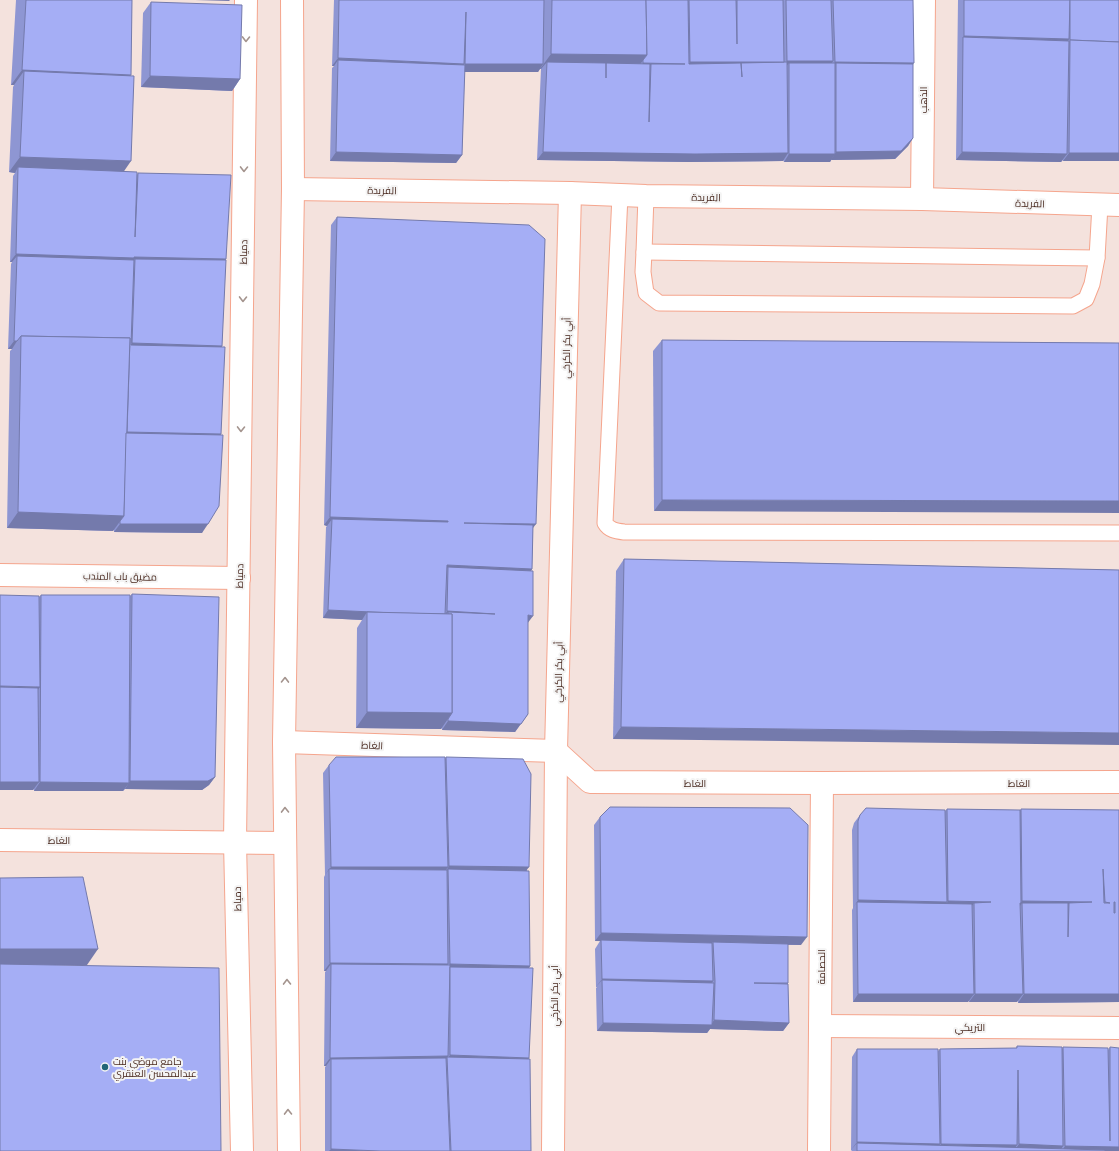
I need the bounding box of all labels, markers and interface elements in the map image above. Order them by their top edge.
one-way arrow [242,36,250,42]
street label: الذهب [916,87,931,113]
one-way arrow [240,166,248,172]
street label: الفريدة [367,183,397,198]
street label: الفريدة [691,190,721,205]
street label: الفريدة [1015,195,1045,212]
street label: دمياط [236,239,251,265]
one-way arrow [238,296,247,302]
street label: أبي بكر الكرخي [558,317,575,379]
one-way arrow [237,426,245,432]
street label: دمياط [232,563,247,589]
street label: مضيق باب المندب [83,568,157,585]
street label: أبي بكر الكرخي [550,641,567,703]
one-way arrow [281,677,289,683]
street label: الغاط [361,738,383,753]
street label: الغاط [684,776,706,791]
street label: الغاط [1008,776,1030,791]
one-way arrow [281,807,289,813]
street label: الغاط [48,833,70,848]
street label: دمياط [230,886,245,912]
street label: الحصامة [814,949,829,985]
street label: أبي بكر الكرخي [547,965,562,1027]
one-way arrow [283,979,291,985]
street label: التريكي [955,1020,985,1035]
place label: جامع موضي بنت عبدالمحسن العنقري [113,1054,197,1081]
marker: جامع موضي بنت عبدالمحسن العنقري [100,1062,110,1072]
one-way arrow [284,1109,293,1115]

